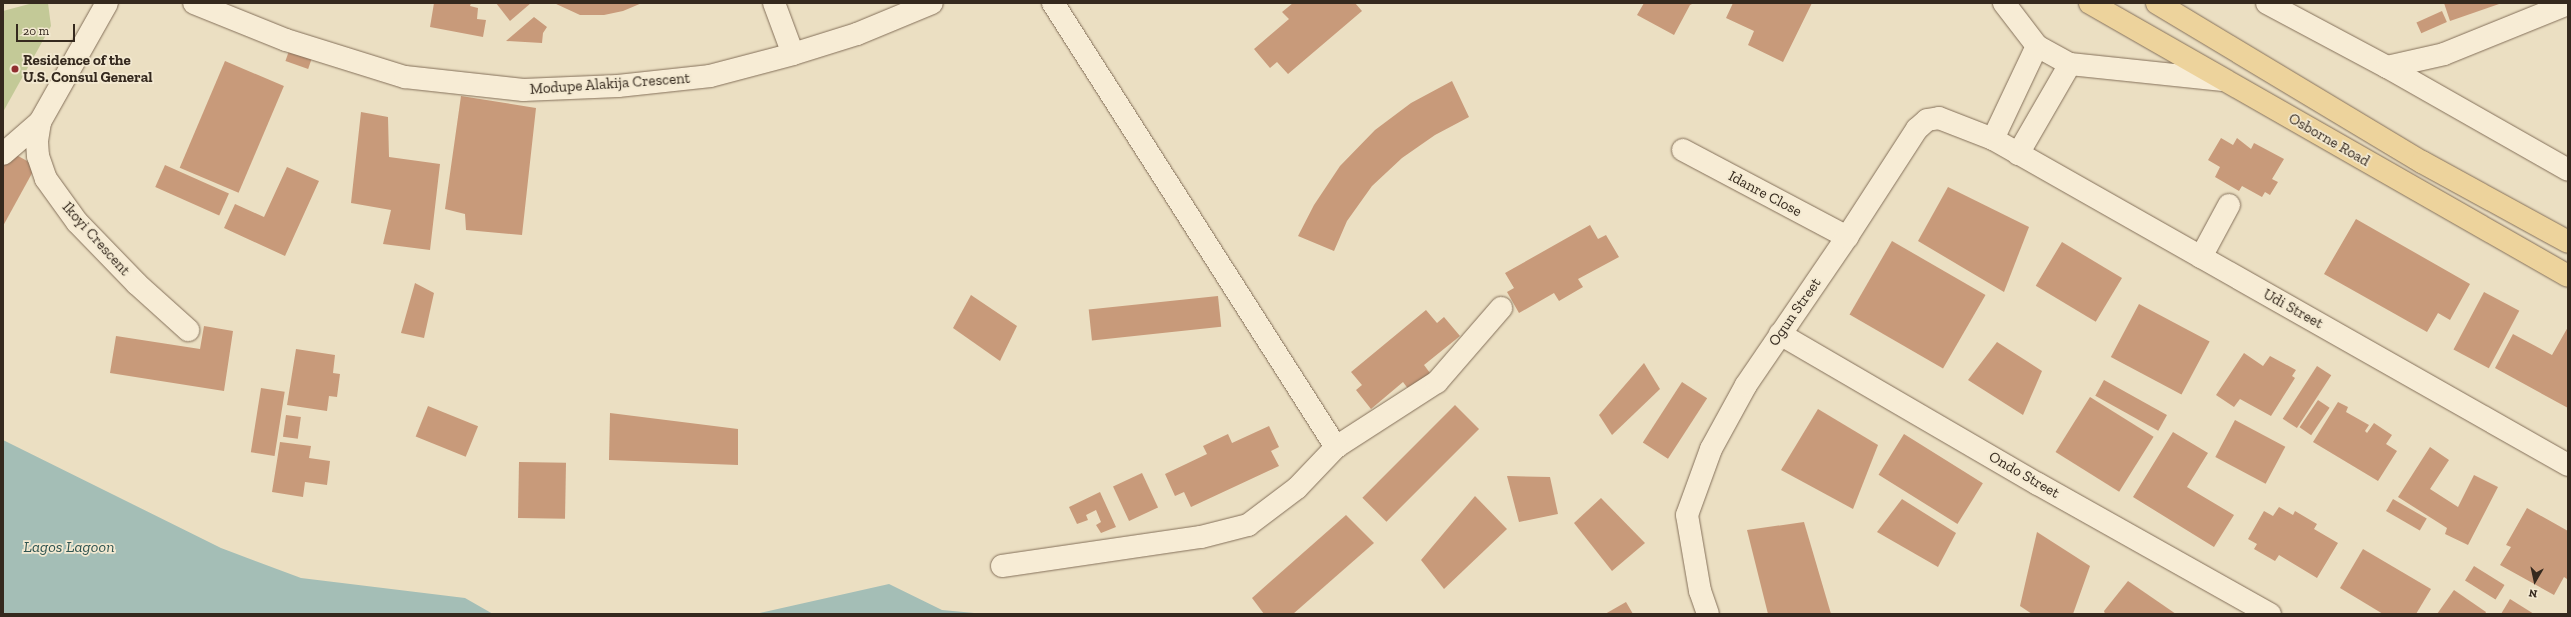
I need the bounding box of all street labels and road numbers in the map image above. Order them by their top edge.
street label: Modupe Alakija Crescent [529,69,691,99]
street label: Osborne Road [2285,110,2373,170]
street label: Idanre Close [1725,167,1805,221]
street label: Ikoyi Crescent [58,198,134,280]
street label: Ogun Street [1765,274,1825,350]
street label: Udi Street [2260,285,2326,333]
street label: Ondo Street [1986,448,2062,502]

